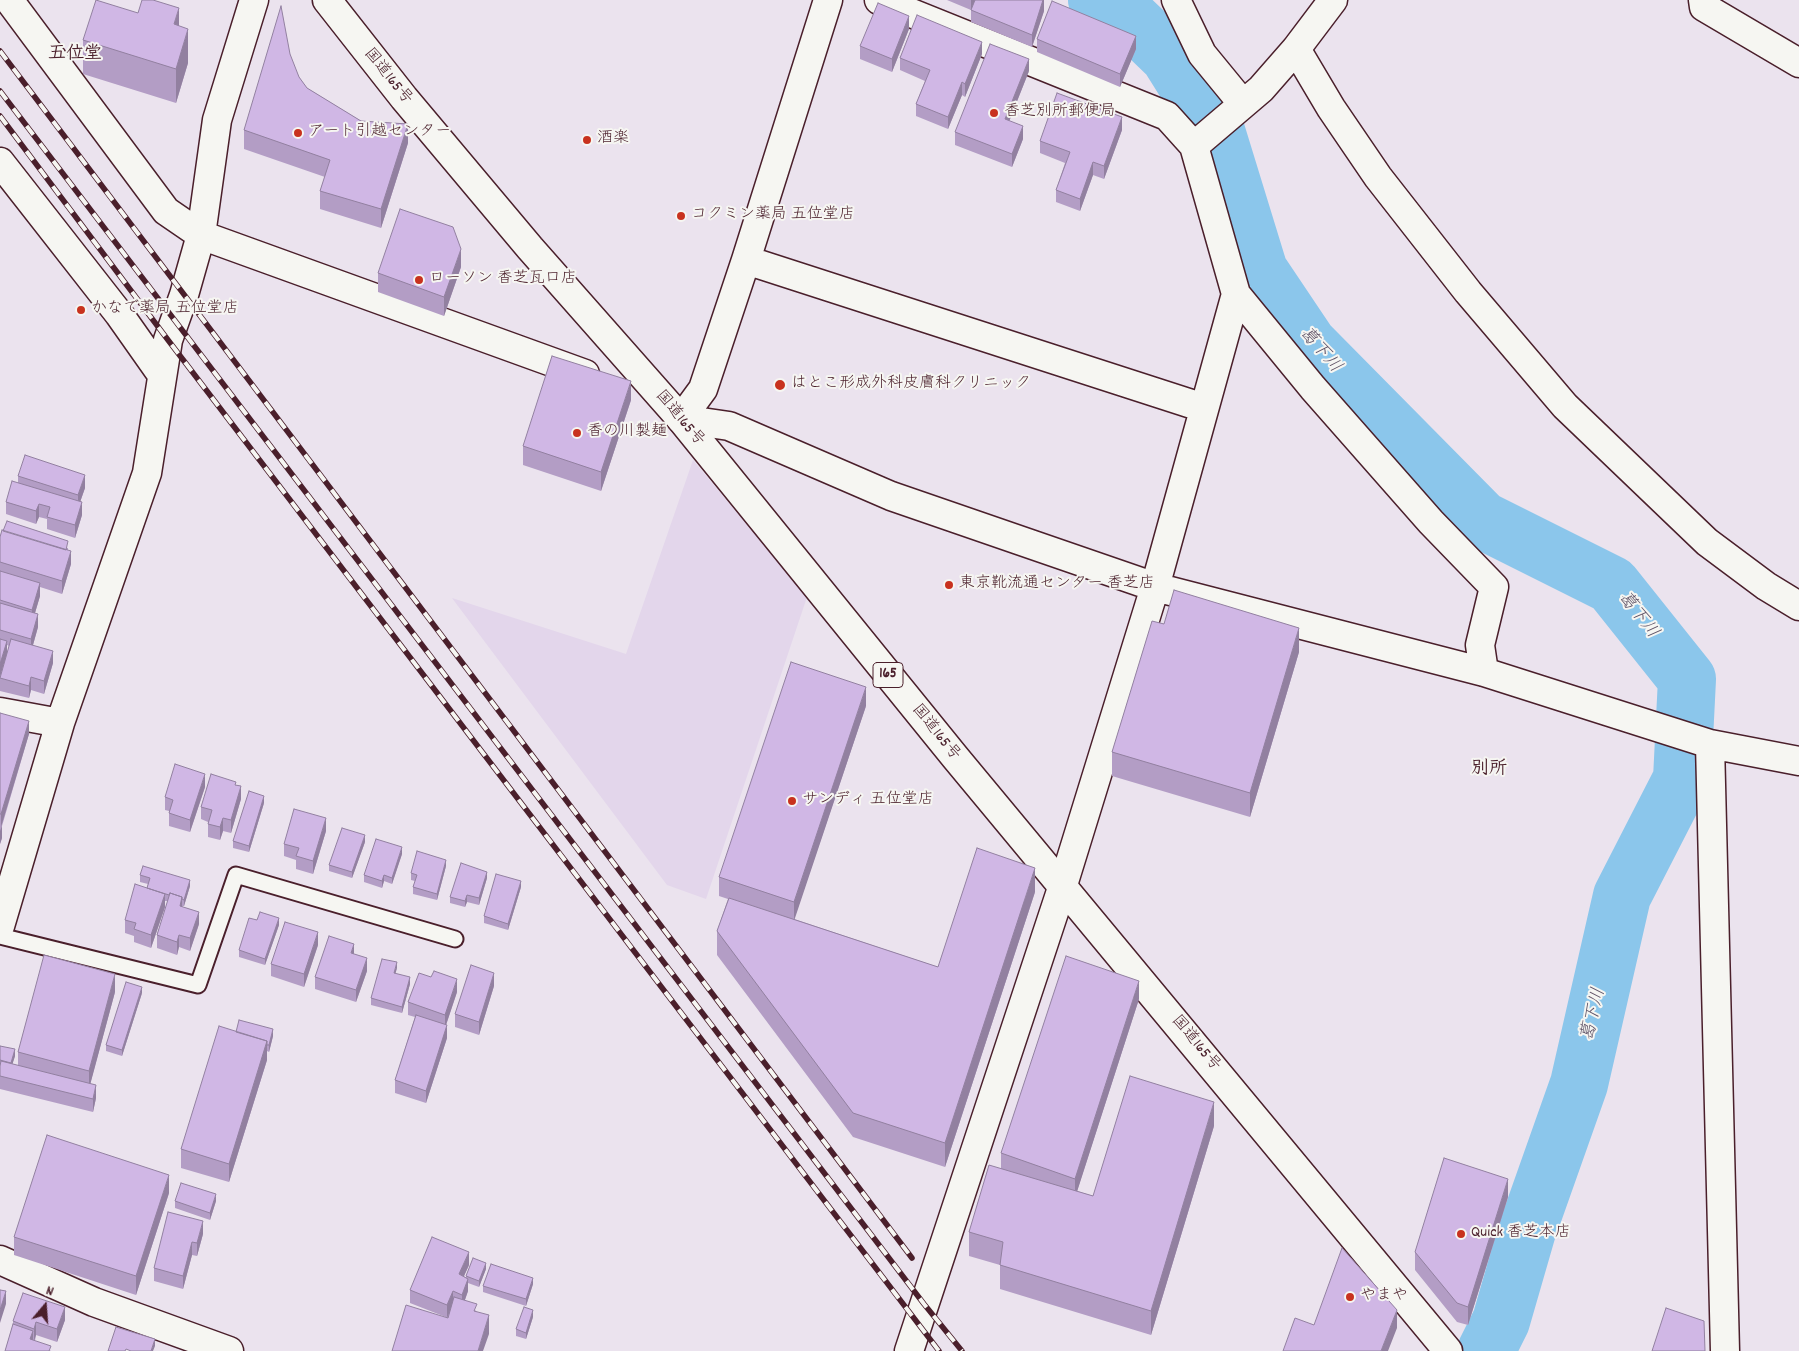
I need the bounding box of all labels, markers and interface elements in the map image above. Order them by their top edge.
district label: 五位堂 [48,45,102,67]
street label: 国道165号 [359,45,415,109]
place label: 香芝別所郵便局 [1004,103,1116,123]
marker: 香芝別所郵便局 [988,107,1000,119]
place label: アート引越センター [308,123,451,143]
marker: アート引越センター [292,127,304,139]
place label: 酒楽 [597,130,629,150]
marker: 酒楽 [581,134,593,146]
place label: コクミン薬局 五位堂店 [691,206,855,226]
marker: コクミン薬局 五位堂店 [675,210,687,222]
place label: ローソン 香芝瓦口店 [429,270,577,290]
marker: ローソン 香芝瓦口店 [413,274,425,286]
place label: かなで薬局 五位堂店 [91,300,239,320]
marker: かなで薬局 五位堂店 [75,304,87,316]
water label: 葛下川 [1293,324,1345,378]
place label: はとこ形成外科皮膚科クリニック [791,375,1031,395]
marker: はとこ形成外科皮膚科クリニック [773,378,787,392]
street label: 国道165号 [650,387,708,451]
place label: 香の川製麺 [587,423,667,443]
marker: 香の川製麺 [571,427,583,439]
place label: 東京靴流通センター 香芝店 [959,575,1155,595]
marker: 東京靴流通センター 香芝店 [943,579,955,591]
water label: 葛下川 [1612,588,1662,644]
road number: 165 [873,662,903,688]
street label: 国道165号 [907,701,963,765]
district label: 別所 [1471,760,1507,782]
place label: サンディ 五位堂店 [802,791,934,811]
marker: サンディ 五位堂店 [786,795,798,807]
water label: 葛下川 [1578,986,1612,1044]
street label: 国道165号 [1166,1012,1224,1076]
place label: Quick 香芝本店 [1471,1224,1571,1244]
marker: Quick 香芝本店 [1455,1228,1467,1240]
north arrow [20,1281,70,1331]
text: N [43,1281,56,1302]
place label: やまや [1360,1287,1408,1307]
marker: やまや [1344,1291,1356,1303]

